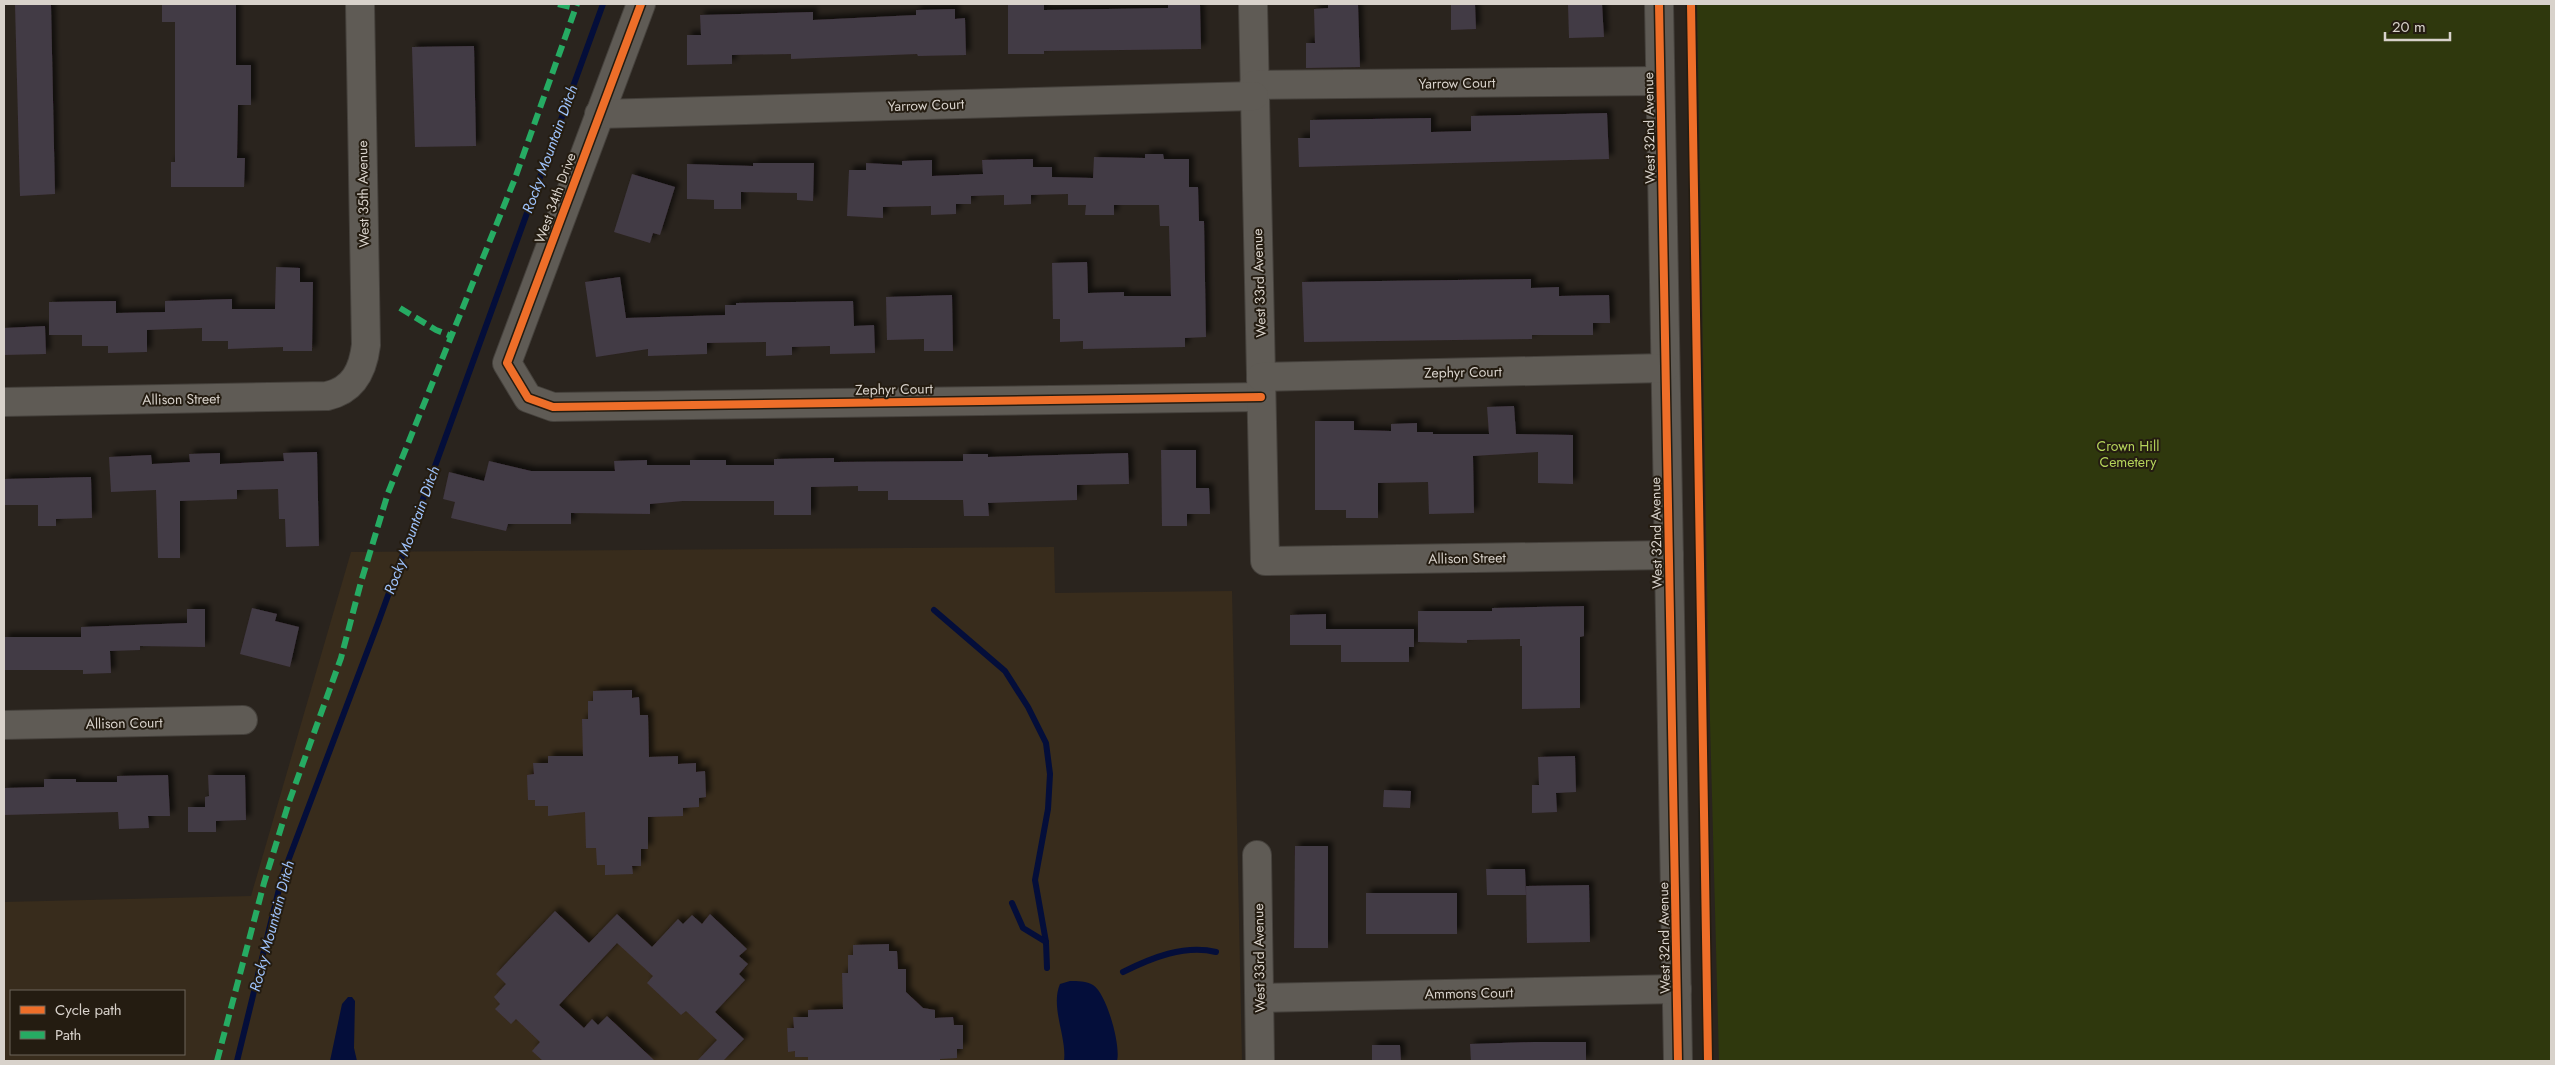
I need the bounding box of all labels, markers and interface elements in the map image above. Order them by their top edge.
scale bar [2385,10,2450,42]
text: 20 m [2392,16,2426,38]
street label: Yarrow Court [1419,72,1496,94]
street label: West 32nd Avenue [1638,72,1660,184]
water label: Rocky Mountain Ditch [517,82,583,216]
street label: Yarrow Court [887,94,965,116]
street label: West 35th Avenue [352,140,374,248]
street label: West 34th Drive [529,150,581,246]
street label: West 33rd Avenue [1247,228,1271,338]
street label: Zephyr Court [1424,361,1503,383]
street label: Zephyr Court [855,378,934,400]
street label: Allison Street [142,388,221,410]
park label: Crown Hill Cemetery [2097,436,2159,472]
water label: Rocky Mountain Ditch [379,463,445,597]
street label: West 32nd Avenue [1645,477,1667,589]
street label: Allison Street [1428,547,1507,569]
street label: Allison Court [85,712,163,734]
water label: Rocky Mountain Ditch [244,858,300,994]
street label: West 32nd Avenue [1653,882,1675,994]
street label: West 33rd Avenue [1248,903,1270,1013]
street label: Ammons Court [1424,982,1514,1004]
legend [10,990,185,1055]
text: Cycle path [55,999,122,1021]
text: Path [55,1024,81,1046]

